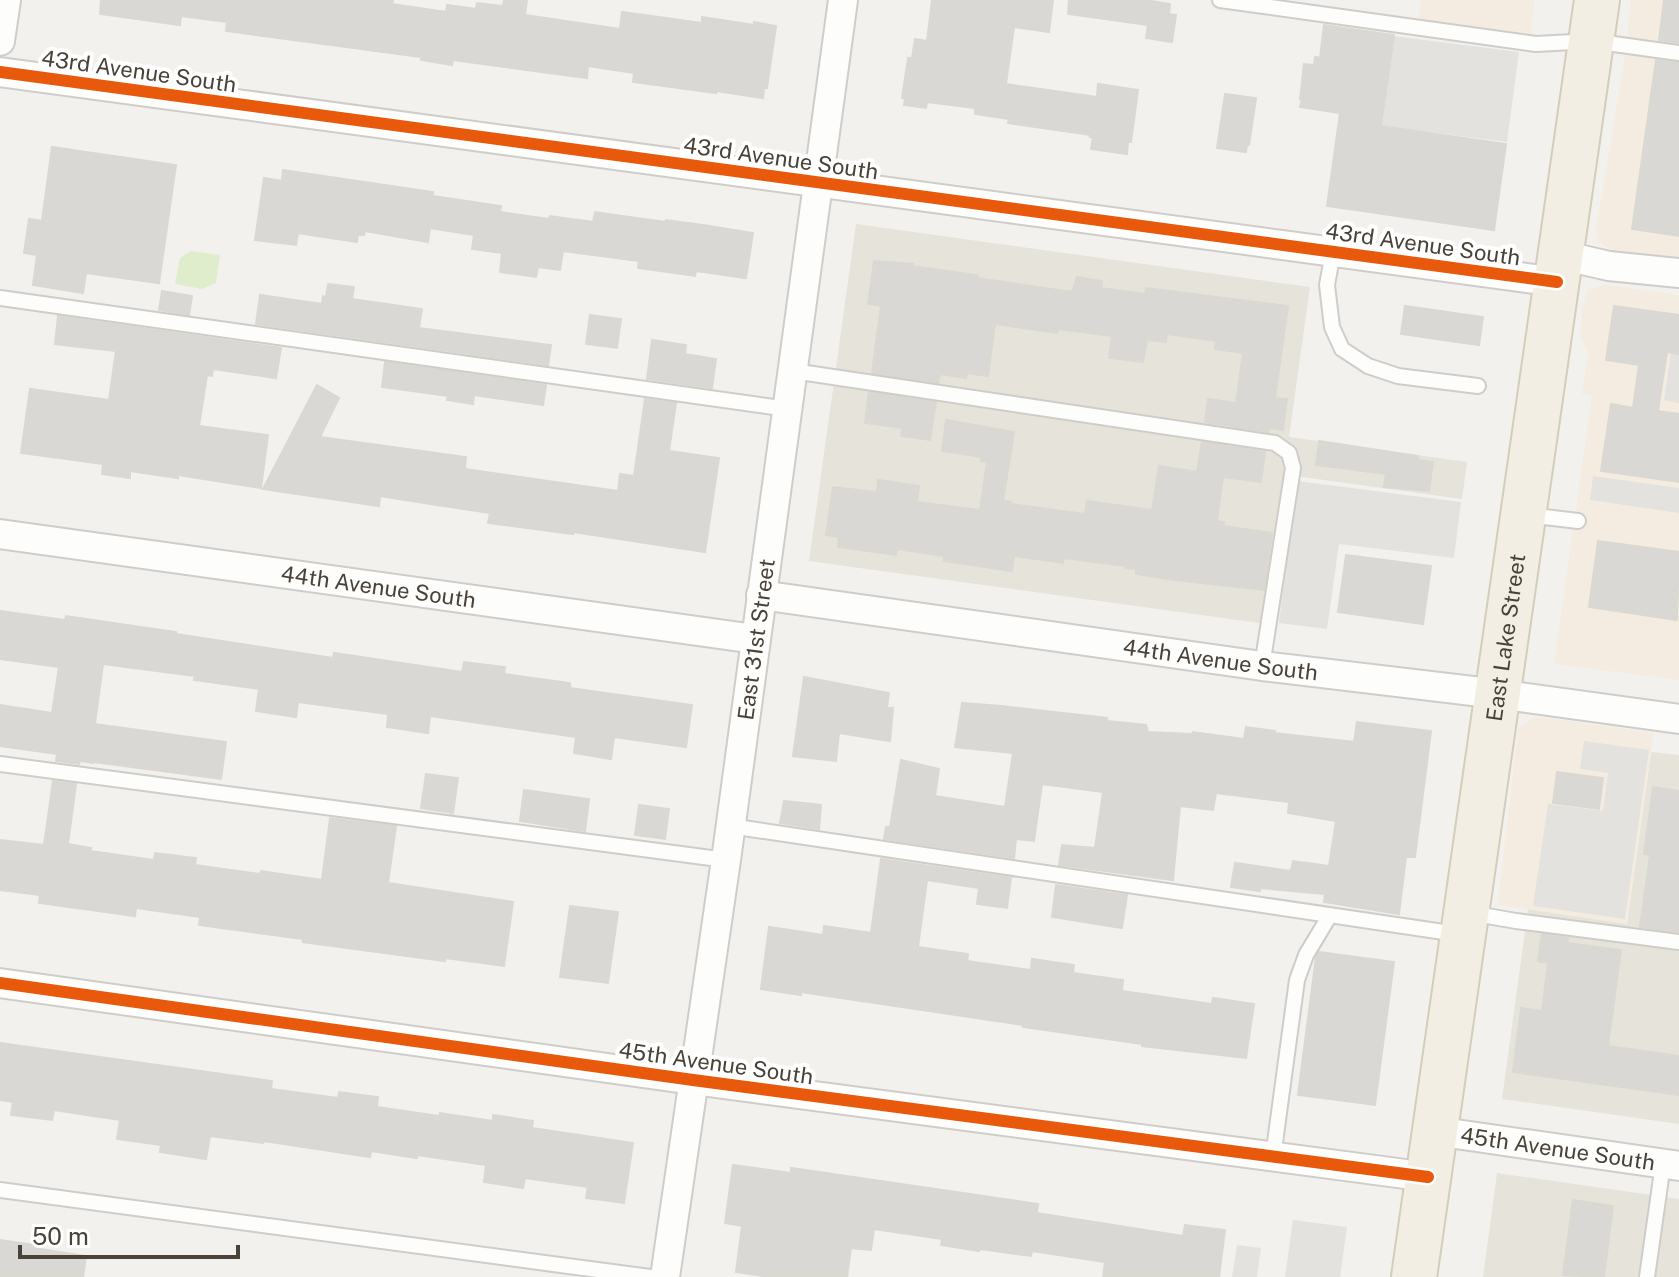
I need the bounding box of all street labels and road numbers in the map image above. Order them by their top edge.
street label: 43rd Avenue South [40,44,238,98]
street label: 43rd Avenue South [682,131,880,185]
street label: 43rd Avenue South [1324,217,1522,271]
street label: East Lake Street [1481,552,1530,723]
street label: East 31st Street [732,557,780,722]
street label: 44th Avenue South [279,560,477,613]
street label: 44th Avenue South [1121,633,1319,686]
street label: 45th Avenue South [617,1036,815,1090]
street label: 45th Avenue South [1459,1122,1657,1175]

